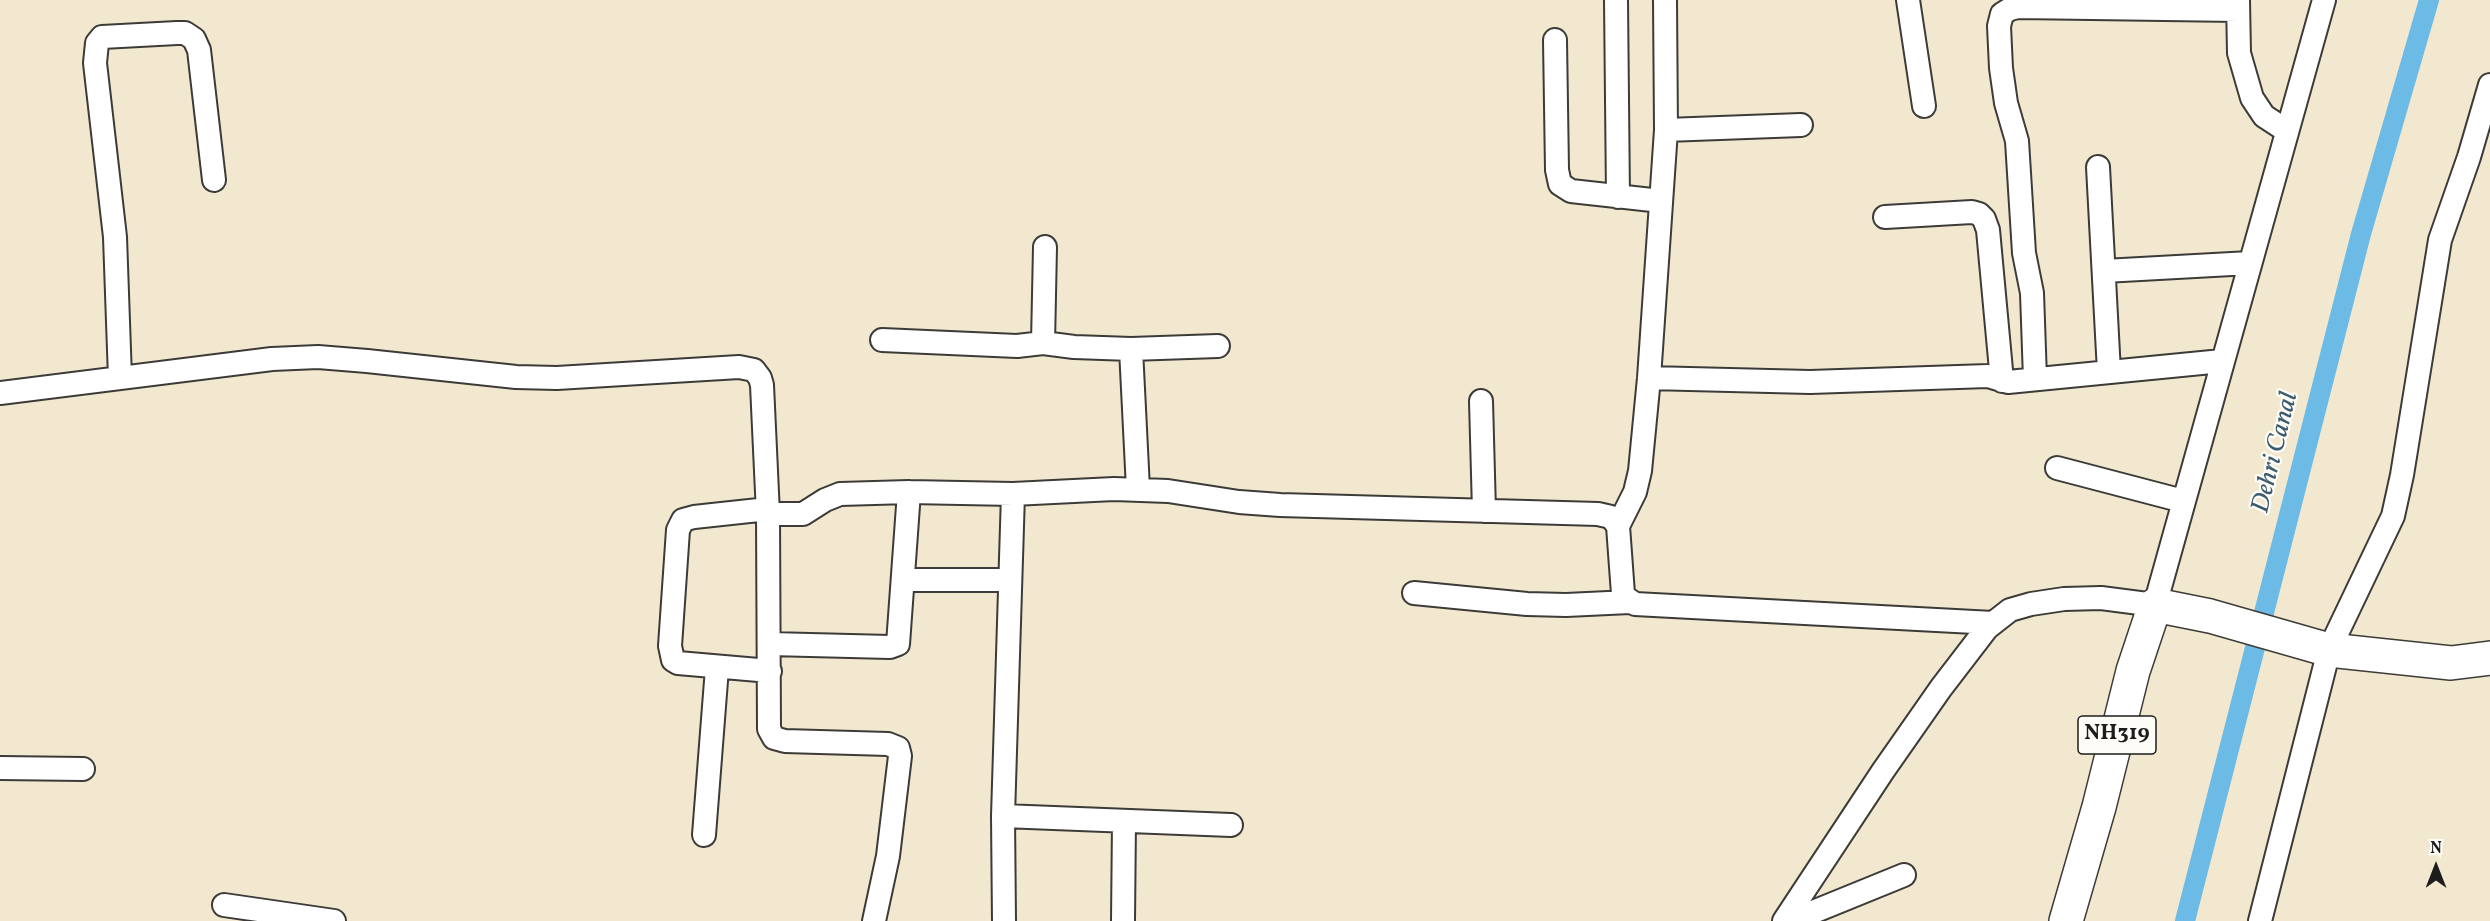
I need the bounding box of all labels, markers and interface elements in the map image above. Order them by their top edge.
water label: Dehri Canal [2247,389,2307,517]
road number: NH319 [2078,716,2156,754]
north arrow [2406,837,2466,897]
text: N [2430,838,2442,860]

